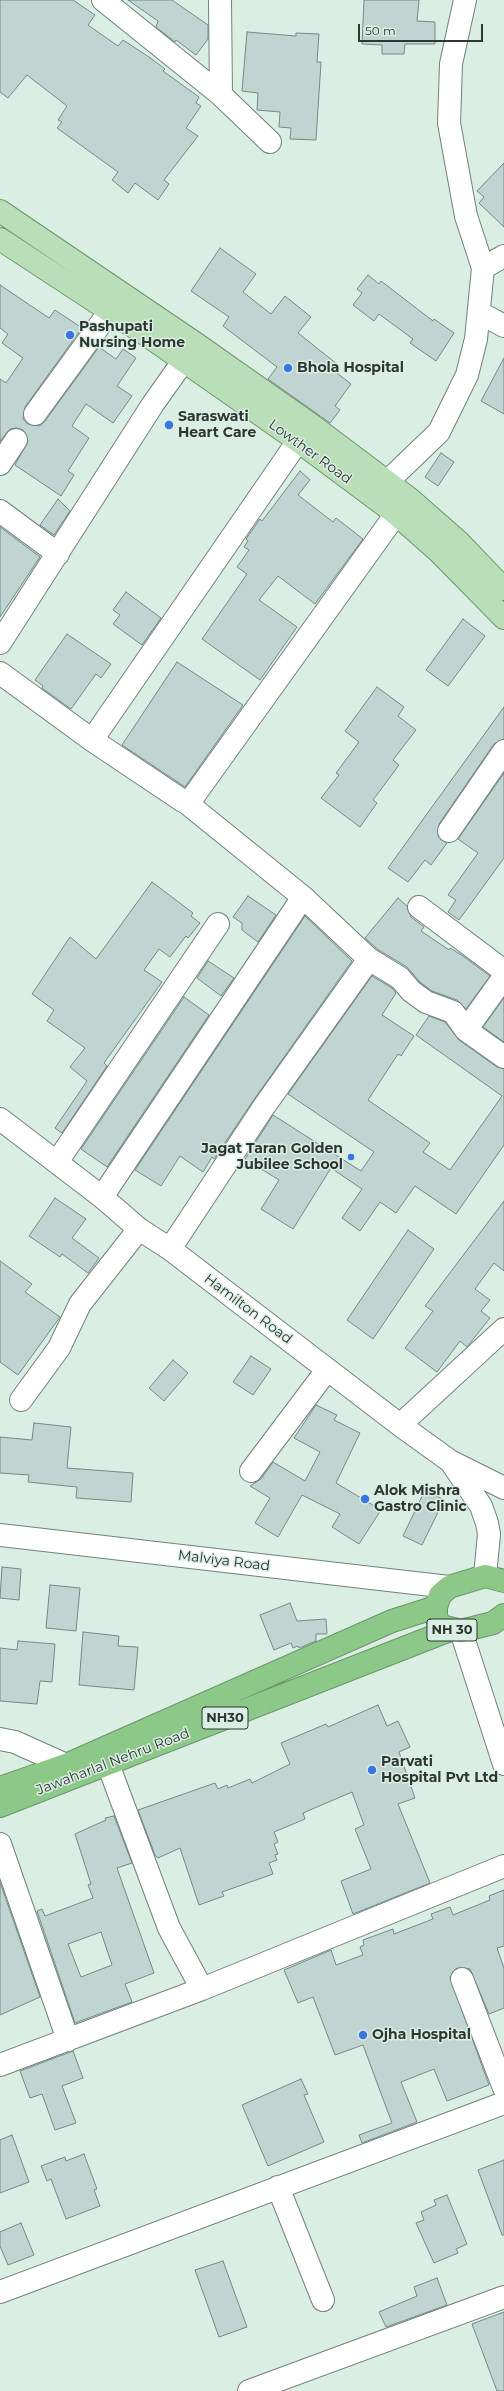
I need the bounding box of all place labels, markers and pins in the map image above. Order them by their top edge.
place label: Pashupati Nursing Home [79,319,185,352]
marker: Pashupati Nursing Home [64,329,76,341]
place label: Bhola Hospital [297,360,404,376]
marker: Bhola Hospital [282,362,294,374]
place label: Saraswati Heart Care [178,409,256,442]
marker: Saraswati Heart Care [163,419,175,431]
place label: Jagat Taran Golden Jubilee School [201,1141,343,1174]
marker: Jagat Taran Golden Jubilee School [346,1152,356,1162]
place label: Alok Mishra Gastro Clinic [374,1483,467,1516]
marker: Alok Mishra Gastro Clinic [359,1493,371,1505]
place label: Parvati Hospital Pvt Ltd [381,1754,498,1786]
marker: Parvati Hospital Pvt Ltd [366,1764,378,1776]
place label: Ojha Hospital [372,2027,471,2043]
marker: Ojha Hospital [357,2029,369,2041]

